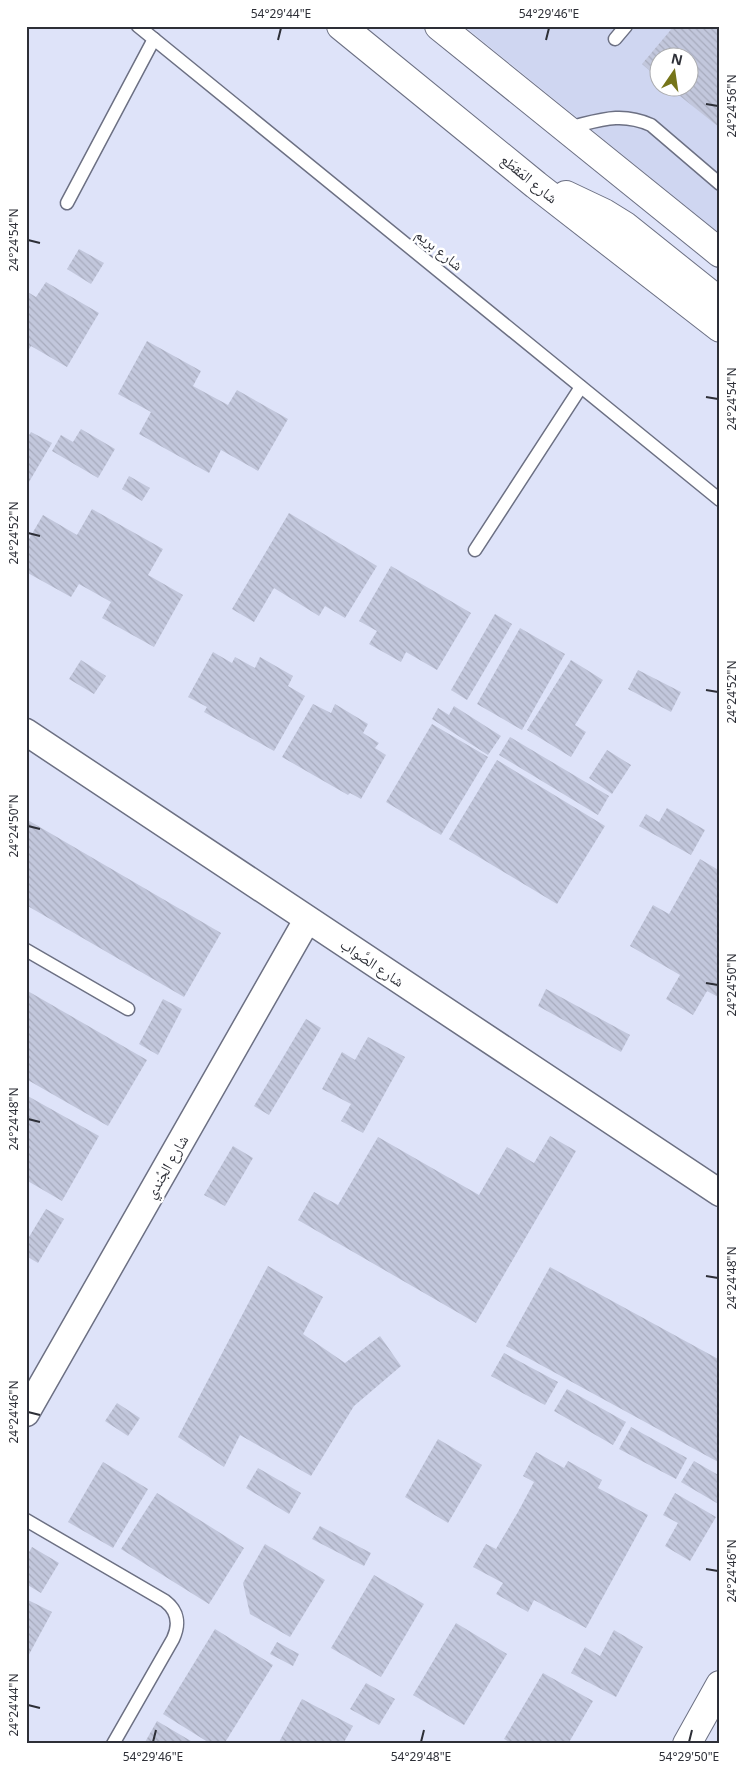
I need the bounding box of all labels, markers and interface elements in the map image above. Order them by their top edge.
text: 54°29'44"E [251,5,311,22]
text: 54°29'46"E [519,5,579,22]
north arrow [648,48,698,98]
text: N [669,48,685,69]
text: 24°24'56"N [723,74,740,138]
street label: شارع المَقطَع [496,149,562,208]
text: 24°24'54"N [5,208,22,272]
street label: شارع بريم [411,224,468,275]
text: 24°24'54"N [723,367,740,431]
text: 24°24'52"N [5,501,22,565]
text: 24°24'52"N [723,660,740,724]
text: 24°24'50"N [5,794,22,858]
street label: شارع الصَّواب [336,933,409,992]
text: 24°24'50"N [723,953,740,1017]
text: 24°24'48"N [5,1087,22,1151]
street label: شارع الجُندي [140,1131,195,1203]
text: 24°24'48"N [723,1246,740,1310]
text: 24°24'46"N [5,1380,22,1444]
text: 24°24'46"N [723,1539,740,1603]
text: 24°24'44"N [5,1673,22,1737]
text: 54°29'46"E [123,1748,183,1765]
text: 54°29'48"E [391,1748,451,1765]
text: 54°29'50"E [659,1748,719,1765]

